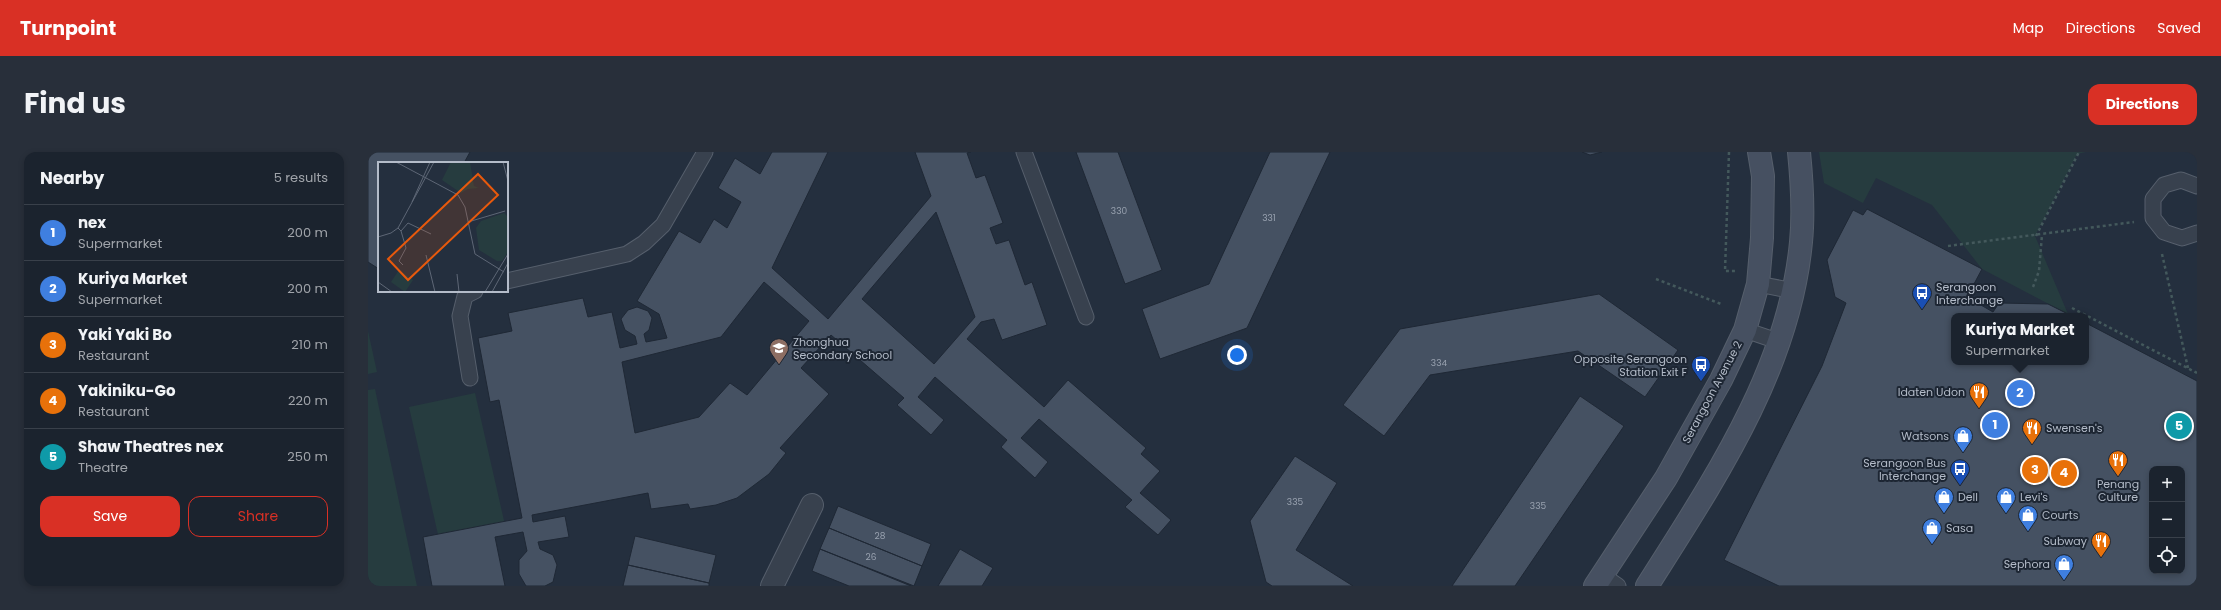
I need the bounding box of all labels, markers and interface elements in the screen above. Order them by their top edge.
text: Turnpoint [20,15,116,42]
text: Map [2013,18,2044,38]
text: Directions [2066,18,2135,38]
text: Saved [2157,18,2201,38]
text: Find us [24,84,126,123]
button: Directions [2088,84,2197,125]
inset map [378,162,508,292]
text: Nearby [40,166,104,190]
text: 5 results [274,168,328,187]
house number: 330 [1111,205,1127,217]
text: nex [78,212,106,233]
house number: 331 [1262,212,1276,224]
text: 1 [51,223,55,242]
text: 200 m [287,223,328,242]
text: Supermarket [78,234,162,253]
text: Kuriya Market [78,268,187,289]
text: 2 [49,279,57,298]
text: 200 m [287,279,328,298]
place label: Serangoon Interchange [1936,279,2003,308]
bus stop icon: Serangoon Interchange [1911,282,1933,310]
text: Supermarket [78,290,162,309]
popup [1951,313,2089,365]
text: Kuriya Market [1965,319,2075,340]
text: Yaki Yaki Bo [78,324,172,345]
place label: Zhonghua Secondary School [793,334,892,363]
text: 3 [49,335,57,354]
text: 210 m [291,335,328,354]
school or university icon: Zhonghua Secondary School [768,337,790,365]
street label: Serangoon Avenue 2 [1678,338,1746,446]
text: Supermarket [1965,341,2050,360]
your location [1227,345,1247,365]
text: Restaurant [78,346,149,365]
place label: Opposite Serangoon Station Exit F [1574,351,1687,380]
bus stop icon: Opposite Serangoon Station Exit F [1690,354,1712,382]
house number: 334 [1431,357,1447,369]
pin: 2 [2007,378,2033,408]
text: Yakiniku-Go [78,380,176,401]
restaurant icon: Idaten Udon [1968,381,1990,409]
place label: Idaten Udon [1898,384,1965,400]
text: 4 [49,391,57,410]
text: 220 m [288,391,328,410]
text: Restaurant [78,402,149,421]
pin: 1 [1982,410,2008,440]
pin: 5 [2166,411,2192,441]
restaurant icon: Swensen's [2021,417,2043,445]
place label: Swensen's [2046,420,2103,436]
shop icon: Watsons [1952,425,1974,453]
place label: Watsons [1901,428,1949,444]
text: Shaw Theatres nex [78,436,224,457]
text: 5 [49,447,57,466]
text: 250 m [287,447,328,466]
restaurant icon: Penang Culture [2107,449,2129,477]
place label: Serangoon Bus Interchange [1863,455,1946,484]
pin: 3 [2022,455,2048,485]
text: Theatre [78,458,128,477]
bus stop icon: Serangoon Bus Interchange [1949,458,1971,486]
pin: 4 [2051,458,2077,488]
map controls [2149,466,2185,574]
button: + [2149,466,2185,502]
place label: Penang Culture [2097,476,2139,505]
shop icon: Dell [1933,486,1955,514]
shop icon: Levi's [1995,486,2017,514]
place label: Dell [1958,489,1978,505]
place label: Levi's [2020,489,2048,505]
button: Save [40,496,180,537]
button: Share [188,496,328,537]
house number: 335 [1287,496,1303,508]
house number: 335 [1530,500,1546,512]
button: − [2149,502,2185,538]
shop icon: Courts [2017,504,2039,532]
place label: Courts [2042,507,2079,523]
shop icon: Sasa [1921,517,1943,545]
place label: Sasa [1946,520,1973,536]
house number: 28 [875,530,886,542]
restaurant icon: Subway [2090,530,2112,558]
place label: Subway [2043,533,2088,549]
button: locate [2149,538,2185,574]
house number: 26 [866,551,877,563]
shop icon: Sephora [2053,553,2075,581]
place label: Sephora [2004,556,2050,572]

